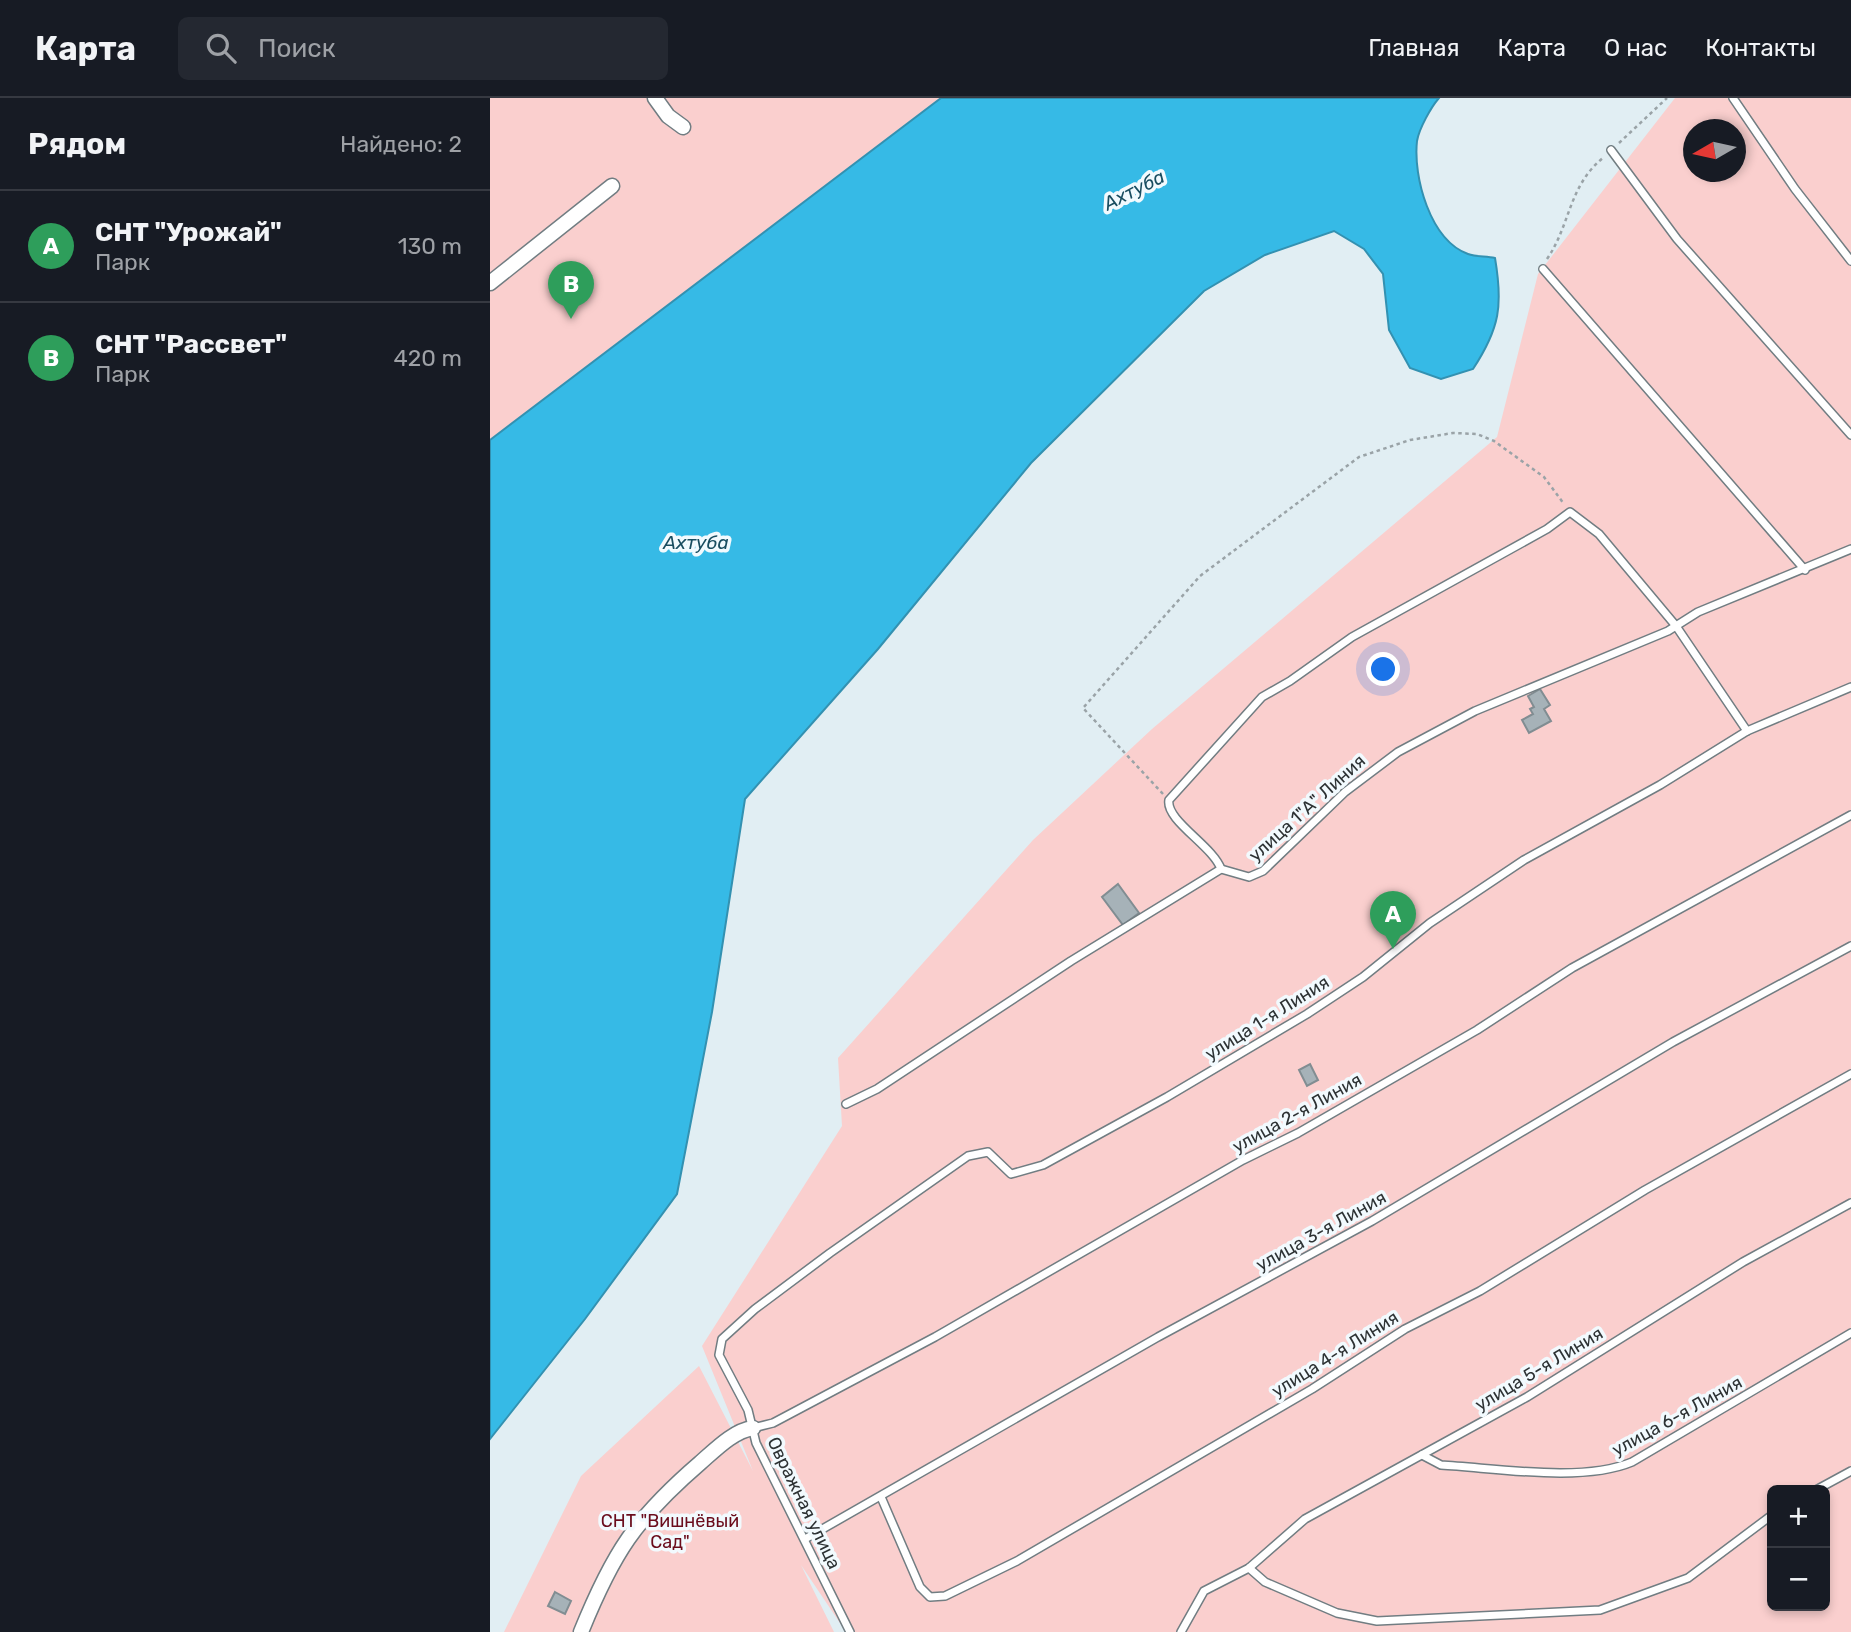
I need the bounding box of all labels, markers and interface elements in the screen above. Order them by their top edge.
search box [178,17,668,80]
text: Карта [35,29,136,68]
icon: search [202,29,240,67]
text: Поиск [258,33,336,64]
text: Главная [1368,34,1460,62]
text: Карта [1498,34,1566,62]
text: О нас [1604,34,1667,62]
text: Контакты [1705,34,1816,62]
north arrow [1683,119,1746,182]
text: Рядом [28,126,126,162]
text: Найдено: 2 [340,130,462,158]
water label: Ахтуба [1099,165,1168,216]
text: СНТ "Урожай" [95,217,282,248]
text: A [43,232,59,260]
text: 130 m [398,232,462,260]
text: Парк [95,248,150,276]
pin: B [548,261,594,319]
text: СНТ "Рассвет" [95,329,287,360]
text: B [43,344,59,372]
text: 420 m [394,344,462,372]
text: Парк [95,360,150,388]
water label: Ахтуба [662,531,729,554]
your location [1366,652,1400,686]
street label: улица 1"А" Линия [1244,750,1370,866]
pin: A [1370,891,1416,949]
street label: улица 1-я Линия [1201,971,1333,1065]
street label: улица 2-я Линия [1228,1068,1366,1158]
street label: улица 3-я Линия [1252,1186,1390,1276]
street label: улица 4-я Линия [1267,1306,1403,1402]
street label: улица 5-я Линия [1471,1322,1607,1416]
street label: улица 6-я Линия [1608,1371,1746,1461]
street label: Овражная улица [763,1433,845,1573]
map controls [1767,1485,1830,1611]
button: + [1767,1485,1830,1548]
park label: СНТ "Вишнёвый Сад" [601,1510,739,1553]
button: − [1767,1548,1830,1611]

